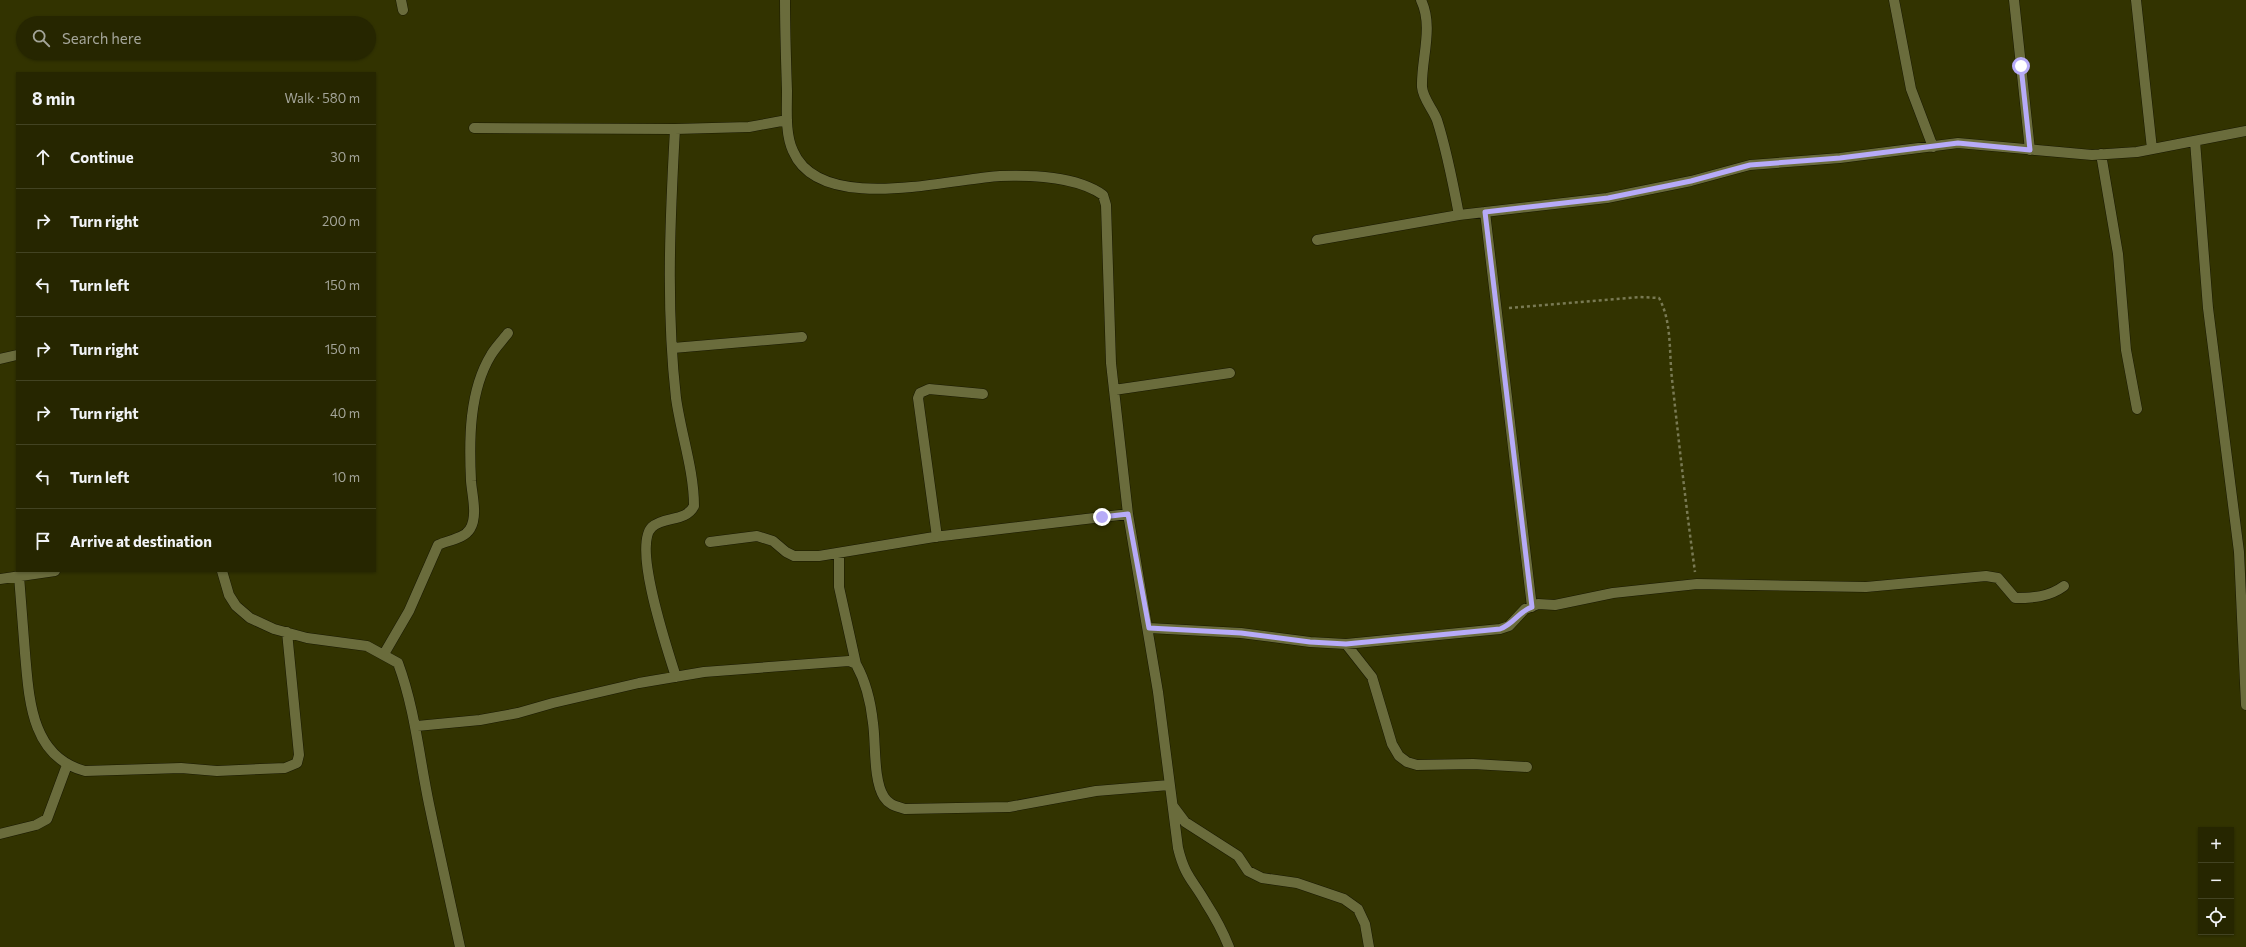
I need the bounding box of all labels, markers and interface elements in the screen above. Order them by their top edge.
search box [16,16,376,60]
icon: search [30,27,52,49]
text: Search here [62,29,141,47]
route start [2012,57,2030,75]
text: 8 min [32,88,75,109]
text: Walk · 580 m [285,90,360,106]
icon: ahead [32,146,54,168]
text: Continue [70,148,134,166]
text: 30 m [330,149,360,165]
icon: right [32,210,54,232]
text: Turn right [70,212,139,230]
text: 200 m [322,213,360,229]
icon: left [32,274,54,296]
text: Turn left [70,276,129,294]
text: 150 m [325,277,360,293]
icon: right [32,338,54,360]
text: Turn right [70,340,139,358]
text: 150 m [325,341,360,357]
icon: right [32,402,54,424]
text: Turn right [70,404,139,422]
text: 40 m [330,405,360,421]
icon: left [32,466,54,488]
text: Turn left [70,468,129,486]
text: 10 m [332,469,360,485]
route end [1093,508,1111,526]
icon: arrive [32,530,54,552]
text: Arrive at destination [70,532,212,550]
map controls [2198,827,2234,935]
button: + [2198,827,2234,863]
button: − [2198,863,2234,899]
button: locate [2198,899,2234,935]

